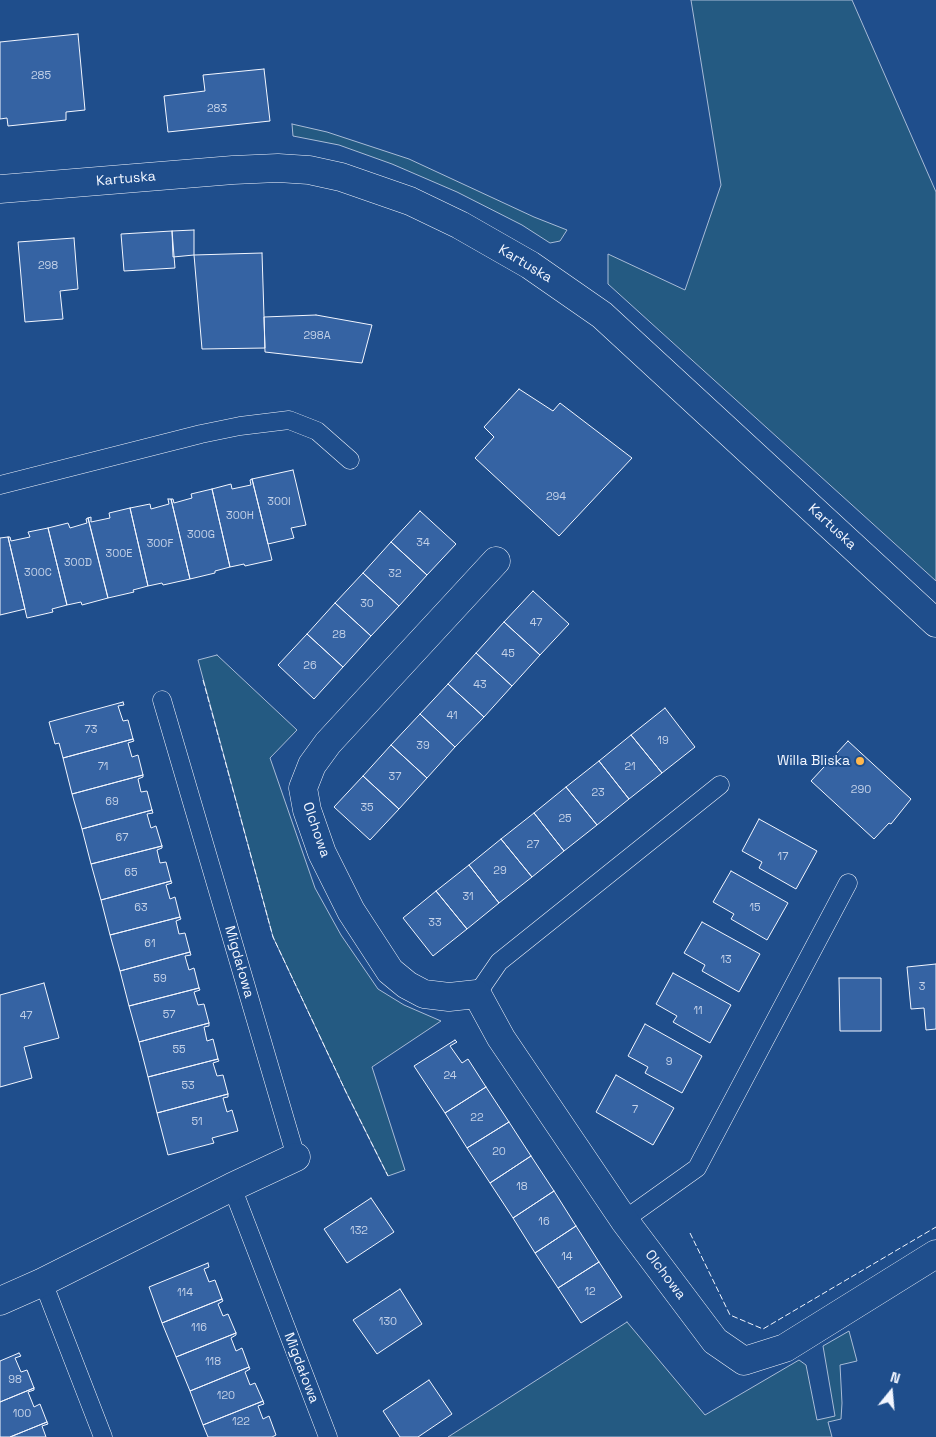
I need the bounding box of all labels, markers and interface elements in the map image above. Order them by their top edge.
house number: 285 [31,69,51,83]
house number: 283 [207,102,227,116]
street label: Kartuska [96,168,156,190]
street label: Kartuska [495,241,555,287]
house number: 298 [38,259,58,273]
house number: 298A [303,329,331,343]
house number: 294 [546,490,566,504]
house number: 300I [267,495,291,509]
street label: Kartuska [804,501,860,553]
house number: 300H [226,509,254,523]
house number: 300G [187,528,215,542]
house number: 34 [416,536,430,550]
house number: 300F [147,537,173,551]
house number: 300E [106,547,132,561]
house number: 300D [64,556,92,570]
house number: 300C [24,566,52,580]
house number: 32 [388,567,402,581]
house number: 30 [360,597,374,611]
house number: 47 [530,616,542,630]
house number: 28 [332,628,346,642]
house number: 45 [501,647,515,661]
house number: 26 [303,659,317,673]
house number: 43 [473,678,487,692]
house number: 41 [446,709,458,723]
house number: 73 [85,723,97,737]
house number: 19 [657,734,669,748]
house number: 39 [416,739,430,753]
place label: Willa Bliska [777,753,850,769]
marker: Willa Bliska [854,755,866,767]
house number: 71 [98,760,108,774]
house number: 21 [624,760,636,774]
house number: 37 [389,770,401,784]
house number: 290 [851,783,871,797]
house number: 23 [591,786,605,800]
house number: 69 [105,795,119,809]
street label: Olchowa [299,800,333,860]
house number: 35 [360,801,374,815]
house number: 25 [558,812,572,826]
house number: 67 [116,831,128,845]
house number: 27 [527,838,539,852]
house number: 17 [778,850,788,864]
house number: 29 [493,864,507,878]
house number: 65 [124,866,138,880]
house number: 31 [462,890,474,904]
house number: 63 [134,901,148,915]
house number: 15 [749,901,761,915]
house number: 33 [428,916,442,930]
street label: Migdałowa [221,924,257,1000]
house number: 61 [144,937,156,951]
house number: 13 [720,953,732,967]
house number: 59 [153,972,167,986]
house number: 3 [919,980,925,994]
house number: 11 [693,1004,703,1018]
house number: 57 [163,1008,175,1022]
house number: 47 [20,1009,32,1023]
house number: 55 [172,1043,186,1057]
house number: 9 [666,1055,672,1069]
house number: 24 [443,1069,457,1083]
house number: 53 [181,1079,195,1093]
house number: 7 [632,1103,638,1117]
house number: 22 [470,1111,484,1125]
house number: 51 [191,1115,203,1129]
house number: 20 [492,1145,506,1159]
house number: 18 [516,1180,528,1194]
house number: 16 [538,1215,550,1229]
house number: 132 [350,1224,368,1238]
street label: Olchowa [641,1247,689,1303]
house number: 14 [561,1250,573,1264]
house number: 12 [584,1285,596,1299]
house number: 114 [177,1286,193,1300]
house number: 130 [379,1315,397,1329]
house number: 116 [191,1321,207,1335]
street label: Migdałowa [280,1330,322,1406]
house number: 118 [205,1355,221,1369]
north arrow [866,1367,916,1417]
text: N [888,1368,902,1388]
house number: 98 [8,1373,22,1387]
house number: 120 [217,1389,235,1403]
house number: 100 [13,1407,31,1421]
house number: 122 [232,1415,250,1429]

